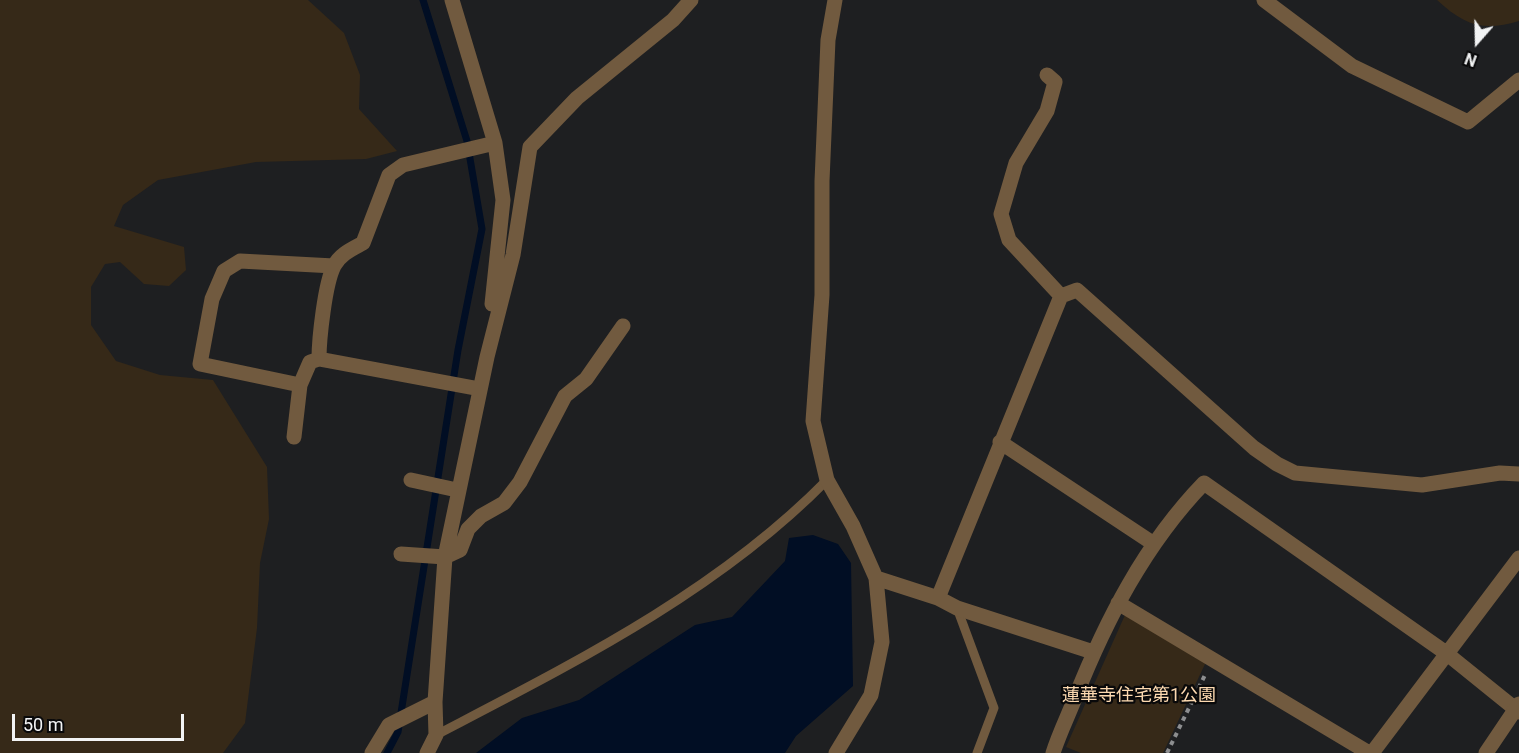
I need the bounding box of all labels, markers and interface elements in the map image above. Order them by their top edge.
north arrow [1447,12,1507,72]
text: N [1462,49,1479,70]
park label: 蓮華寺住宅第1公園 [1062,685,1216,707]
scale bar [15,702,188,740]
text: 50 m [23,714,63,735]

